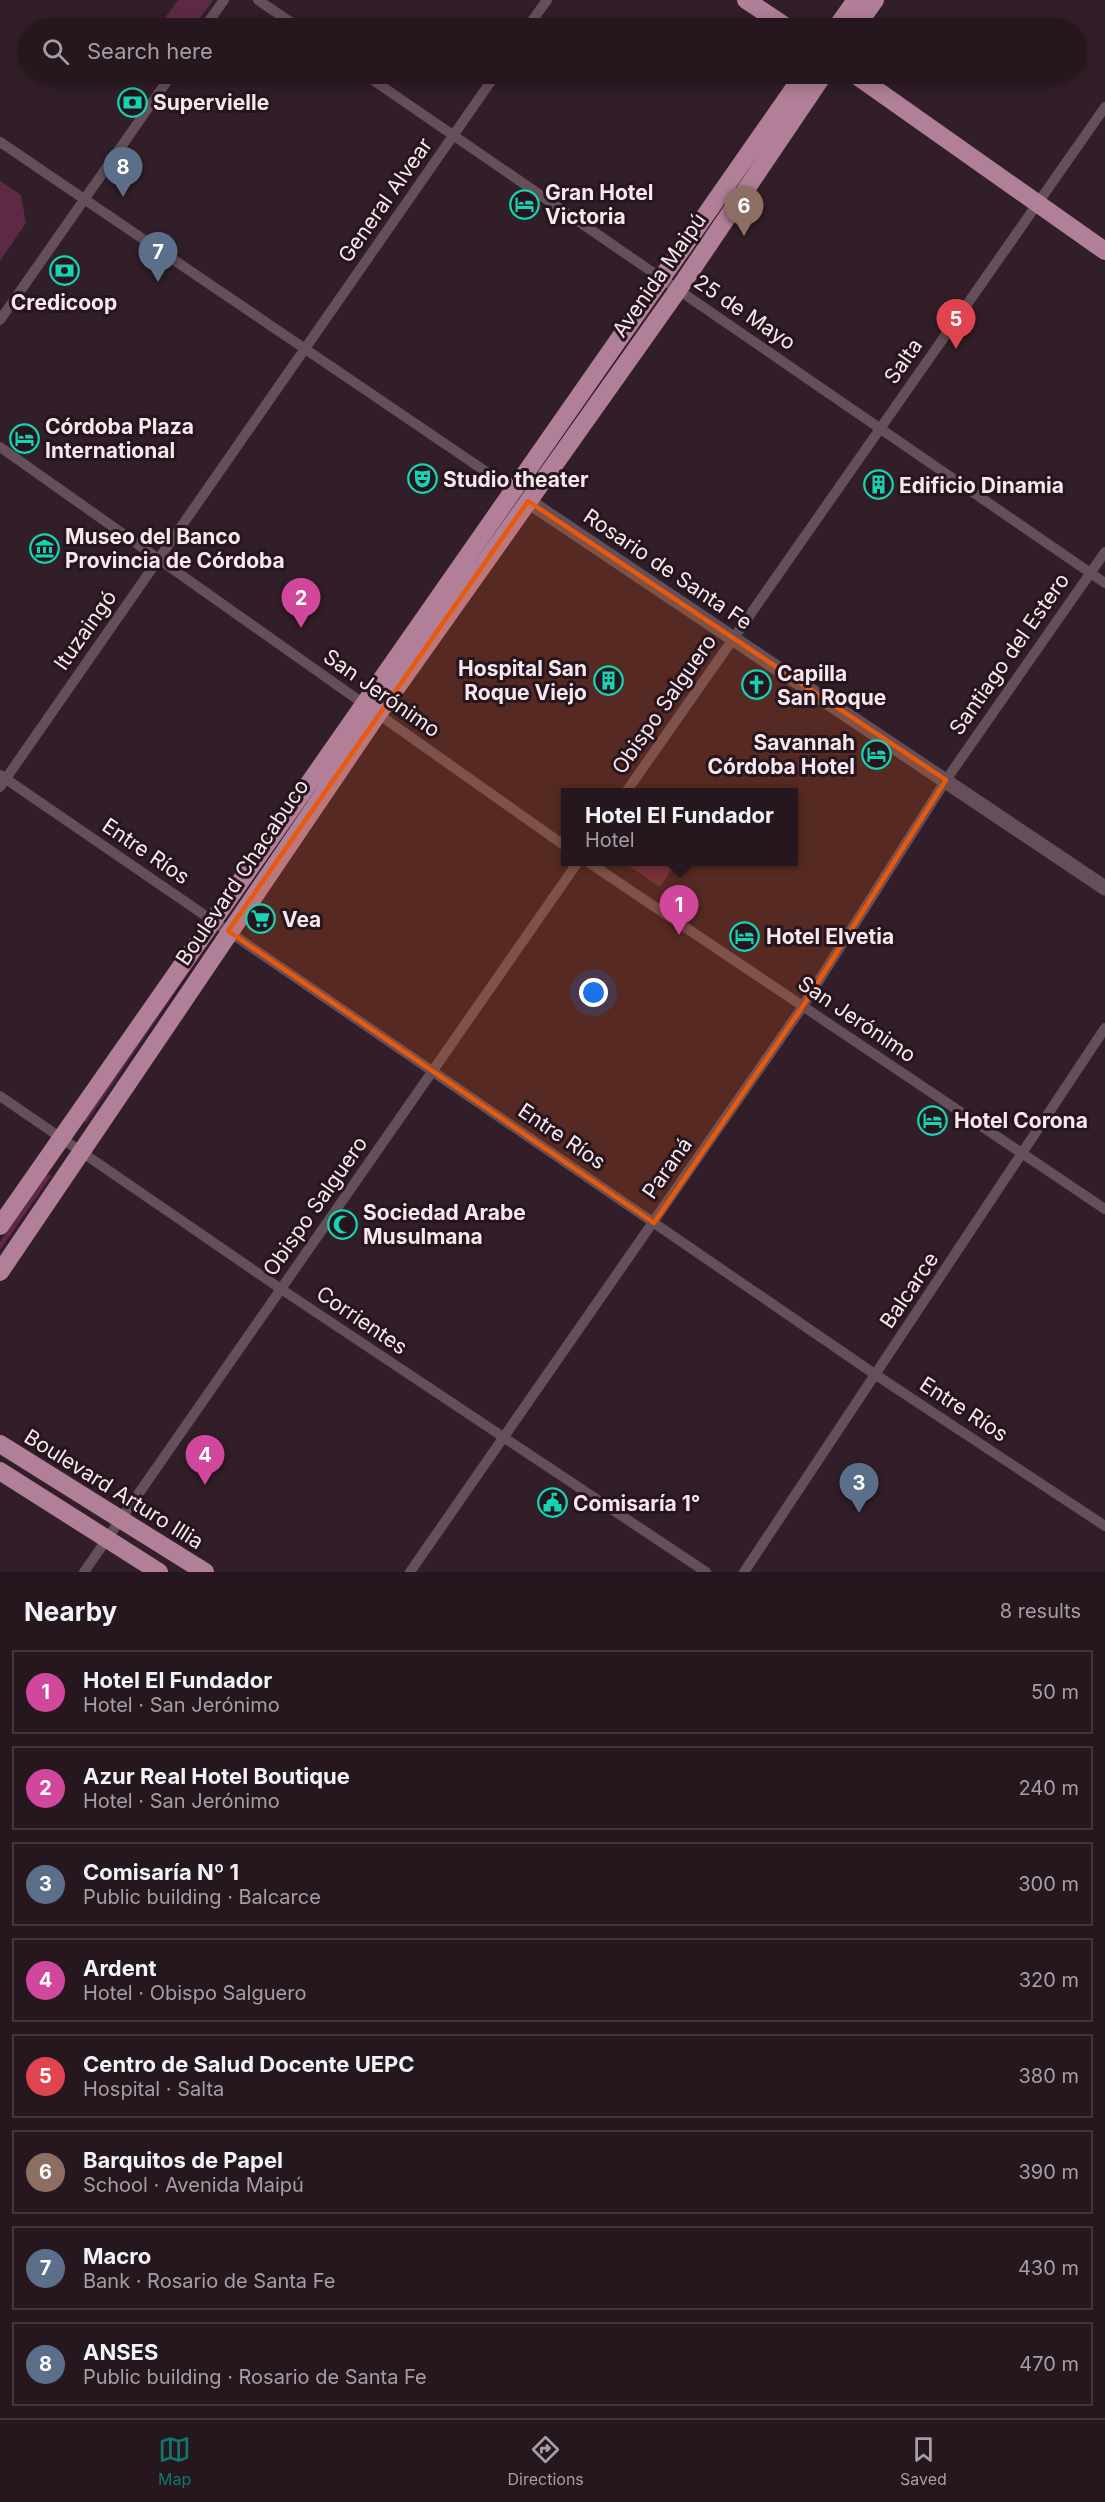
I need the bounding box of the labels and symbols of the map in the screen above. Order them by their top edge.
bank icon: Supervielle [116,86,148,118]
place label: Supervielle [153,90,269,115]
street label: General Alvear [333,133,437,267]
pin: 8 [104,148,142,197]
place label: Gran Hotel Victoria [545,180,654,229]
pin: 6 [724,186,764,236]
hotel icon: Gran Hotel Victoria [508,188,540,220]
street label: Avenida Maipú [607,208,711,342]
pin: 7 [138,232,178,282]
bank icon: Credicoop [48,255,80,287]
street label: 25 de Mayo [690,269,800,355]
place label: Credicoop [11,290,117,315]
pin: 5 [936,300,976,349]
street label: Salta [879,334,927,388]
place label: Córdoba Plaza International [45,414,194,463]
hotel icon: Córdoba Plaza International [8,422,40,454]
theatre icon: Studio theater [406,463,438,495]
place label: Studio theater [443,467,589,492]
building icon: Edificio Dinamia [862,469,894,501]
place label: Edificio Dinamia [899,473,1064,498]
street label: Rosario de Santa Fe [579,503,757,635]
place label: Museo del Banco Provincia de Córdoba [65,524,285,573]
museum icon: Museo del Banco Provincia de Córdoba [28,532,60,564]
street label: Santiago del Estero [944,568,1074,740]
pin: 2 [282,578,320,628]
street label: Ituzaingó [48,585,122,675]
street label: Obispo Salguero [607,629,721,779]
street label: San Jerónimo [319,644,445,742]
place label: Hospital San Roque Viejo [458,656,587,705]
place label: Capilla San Roque [777,661,886,710]
building icon: Hospital San Roque Viejo [592,664,624,696]
church icon: Capilla San Roque [740,669,772,701]
place label: Savannah Córdoba Hotel [708,730,855,779]
hotel icon: Savannah Córdoba Hotel [860,738,892,770]
street label: Boulevard Chacabuco [170,774,314,970]
street label: Entre Ríos [98,813,194,889]
pin: 1 [660,886,698,935]
supermarket icon: Vea [245,903,277,935]
place label: Vea [282,907,321,932]
hotel icon: Hotel Elvetia [729,920,761,952]
place label: Hotel Elvetia [766,924,894,949]
street label: San Jerónimo [793,970,921,1068]
your location [579,978,608,1007]
street label: Entre Ríos [514,1098,610,1174]
hotel icon: Hotel Corona [917,1104,949,1136]
place label: Hotel Corona [954,1108,1088,1133]
street label: Obispo Salguero [258,1131,372,1281]
street label: Paraná [637,1133,697,1203]
place label: Sociedad Arabe Musulmana [363,1200,526,1249]
mosque icon: Sociedad Arabe Musulmana [326,1208,358,1240]
street label: Balcarce [874,1247,944,1333]
street label: Corrientes [312,1281,412,1359]
street label: Entre Ríos [915,1371,1013,1447]
street label: Boulevard Arturo Illia [20,1424,208,1554]
pin: 4 [186,1436,224,1485]
pin: 3 [840,1464,878,1513]
public building icon: Comisaría 1° [536,1487,568,1519]
place label: Comisaría 1° [573,1491,701,1516]

